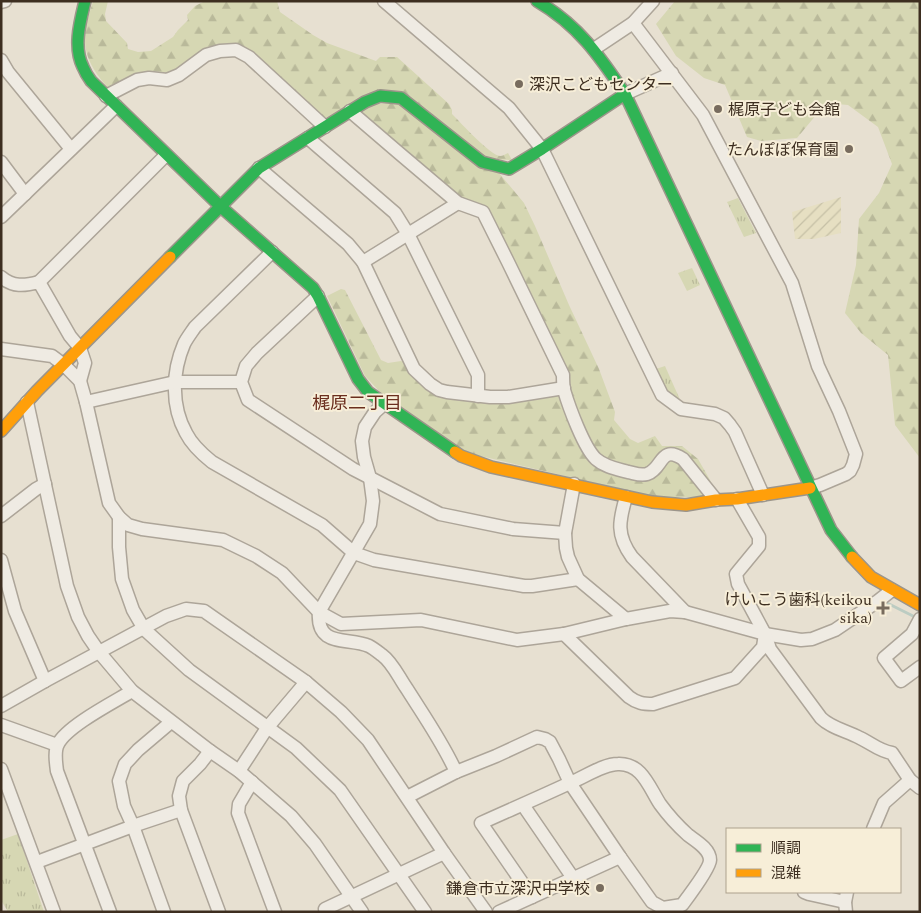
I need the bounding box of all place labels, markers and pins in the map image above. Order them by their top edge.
place label: 深沢こどもセンター [529,73,673,97]
marker: 深沢こどもセンター [513,78,525,90]
place label: 梶原子ども会館 [728,98,840,122]
marker: 梶原子ども会館 [712,103,724,115]
place label: たんぽぽ保育園 [727,138,839,162]
marker: たんぽぽ保育園 [843,143,855,155]
place label: けいこう歯科(keikou sika) [724,588,872,630]
marker: けいこう歯科(keikou sika) [876,601,890,615]
place label: 鎌倉市立深沢中学校 [446,877,590,901]
marker: 鎌倉市立深沢中学校 [594,882,606,894]

